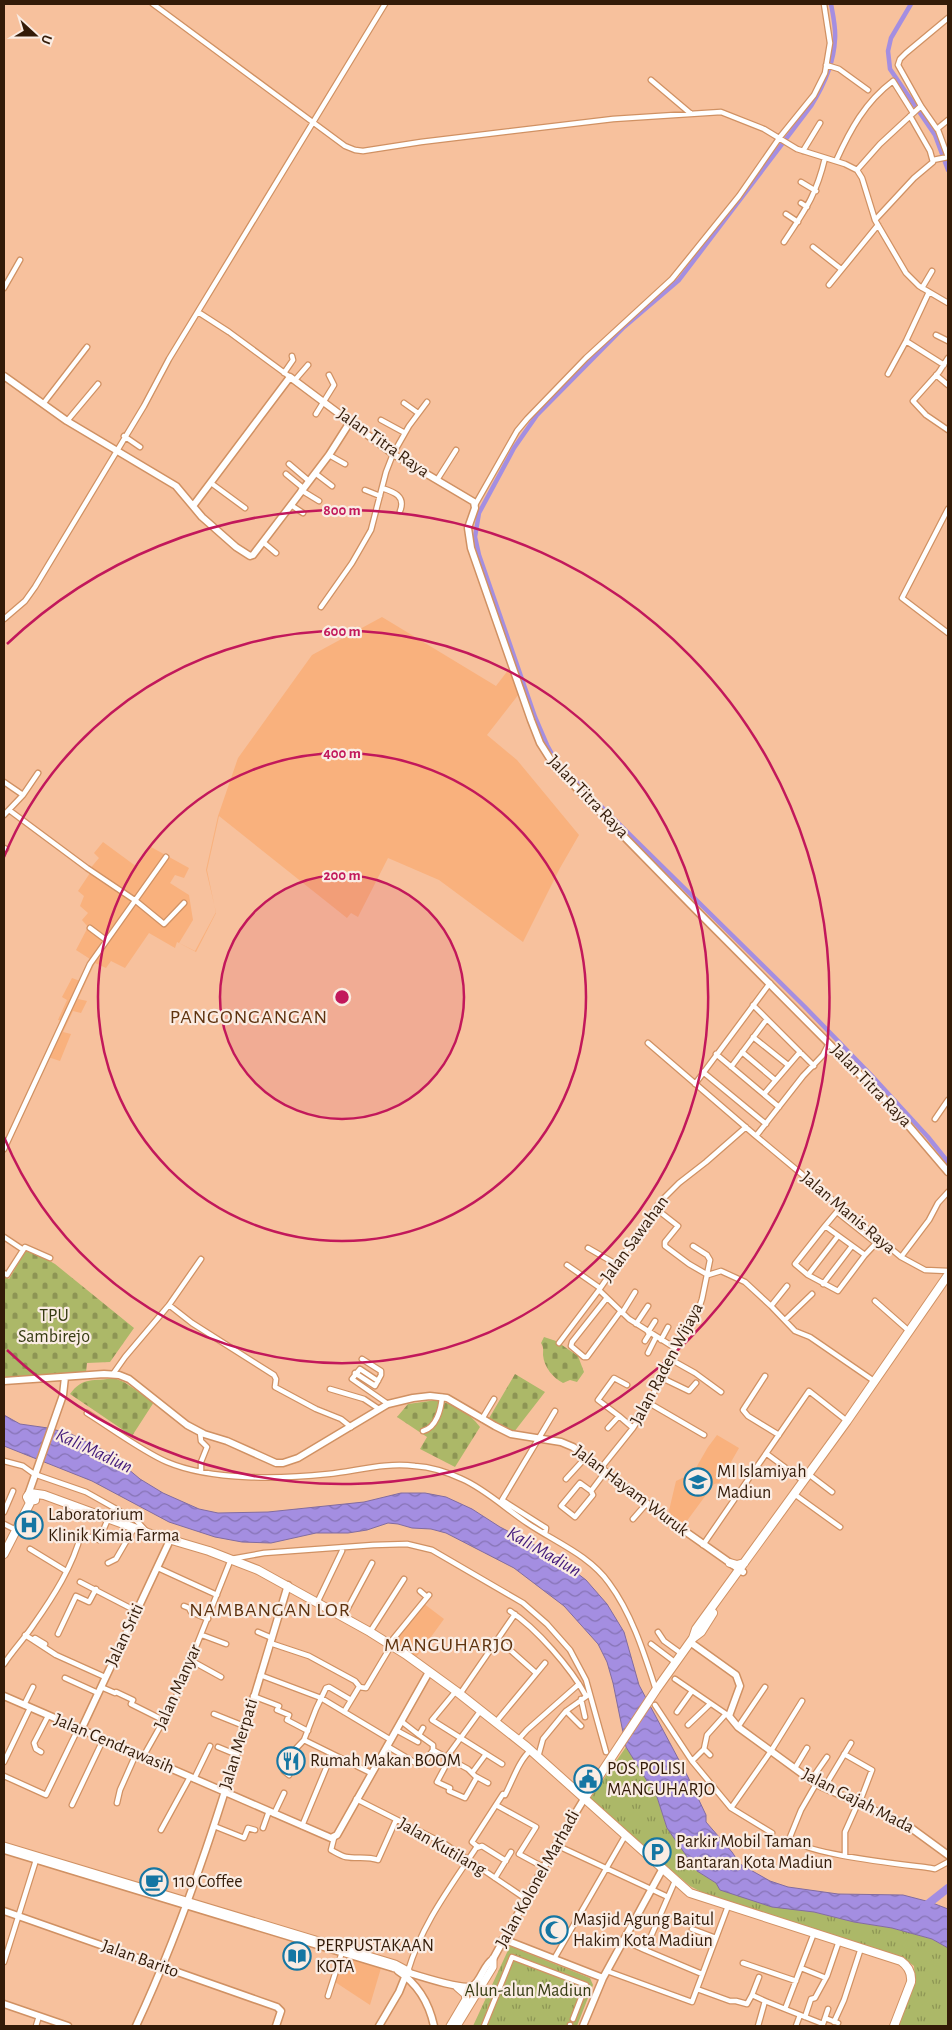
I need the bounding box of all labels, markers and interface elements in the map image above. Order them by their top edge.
north arrow [10,10,60,60]
text: U [38,33,54,46]
street label: Jalan Titra Raya [334,405,432,481]
text: 800 m [323,503,361,518]
text: 600 m [323,624,361,639]
text: 400 m [323,746,361,761]
street label: Jalan Titra Raya [544,752,632,842]
text: 200 m [323,868,361,883]
centre of rings [333,988,351,1006]
district label: PANGONGANGAN [170,1007,328,1027]
street label: Jalan Titra Raya [827,1041,915,1131]
street label: Jalan Manis Raya [797,1168,899,1258]
street label: Jalan Sawahan [598,1193,672,1285]
street label: Jalan Raden Wijaya [627,1300,707,1428]
park label: TPU Sambirejo [18,1307,90,1346]
water label: Kali Madiun [53,1425,135,1477]
street label: Jalan Hayam Wuruk [570,1442,692,1540]
place label: MI Islamiyah Madiun [717,1463,807,1502]
school or university icon: MI Islamiyah Madiun [683,1467,713,1497]
place label: Laboratorium Klinik Kimia Farma [48,1506,180,1545]
hospital icon: Laboratorium Klinik Kimia Farma [14,1510,44,1540]
water label: Kali Madiun [504,1523,584,1581]
district label: NAMBANGAN LOR [189,1600,351,1620]
street label: Jalan Sriti [103,1601,147,1669]
district label: MANGUHARJO [384,1635,514,1655]
street label: Jalan Manyar [151,1642,205,1732]
street label: Jalan Merpati [217,1696,261,1792]
street label: Jalan Cendrawasih [51,1711,177,1777]
restaurant icon: Rumah Makan BOOM [276,1746,306,1776]
place label: Rumah Makan BOOM [310,1752,461,1770]
place label: POS POLISI MANGUHARJO [607,1760,715,1799]
public building icon: POS POLISI MANGUHARJO [573,1764,603,1794]
street label: Jalan Gajah Mada [799,1765,917,1837]
street label: Jalan Kolonel Marhadi [493,1807,583,1951]
street label: Jalan Kutilang [395,1815,489,1879]
place label: Parkir Mobil Taman Bantaran Kota Madiun [676,1833,833,1872]
parking icon: Parkir Mobil Taman Bantaran Kota Madiun [642,1837,672,1867]
cafe icon: 110 Coffee [139,1867,169,1897]
place label: 110 Coffee [173,1873,243,1891]
place label: Masjid Agung Baitul Hakim Kota Madiun [573,1911,714,1950]
mosque icon: Masjid Agung Baitul Hakim Kota Madiun [539,1915,569,1945]
street label: Jalan Barito [99,1937,181,1981]
place label: PERPUSTAKAAN KOTA [316,1937,434,1976]
library icon: PERPUSTAKAAN KOTA [282,1941,312,1971]
park label: Alun-alun Madiun [465,1982,591,2000]

